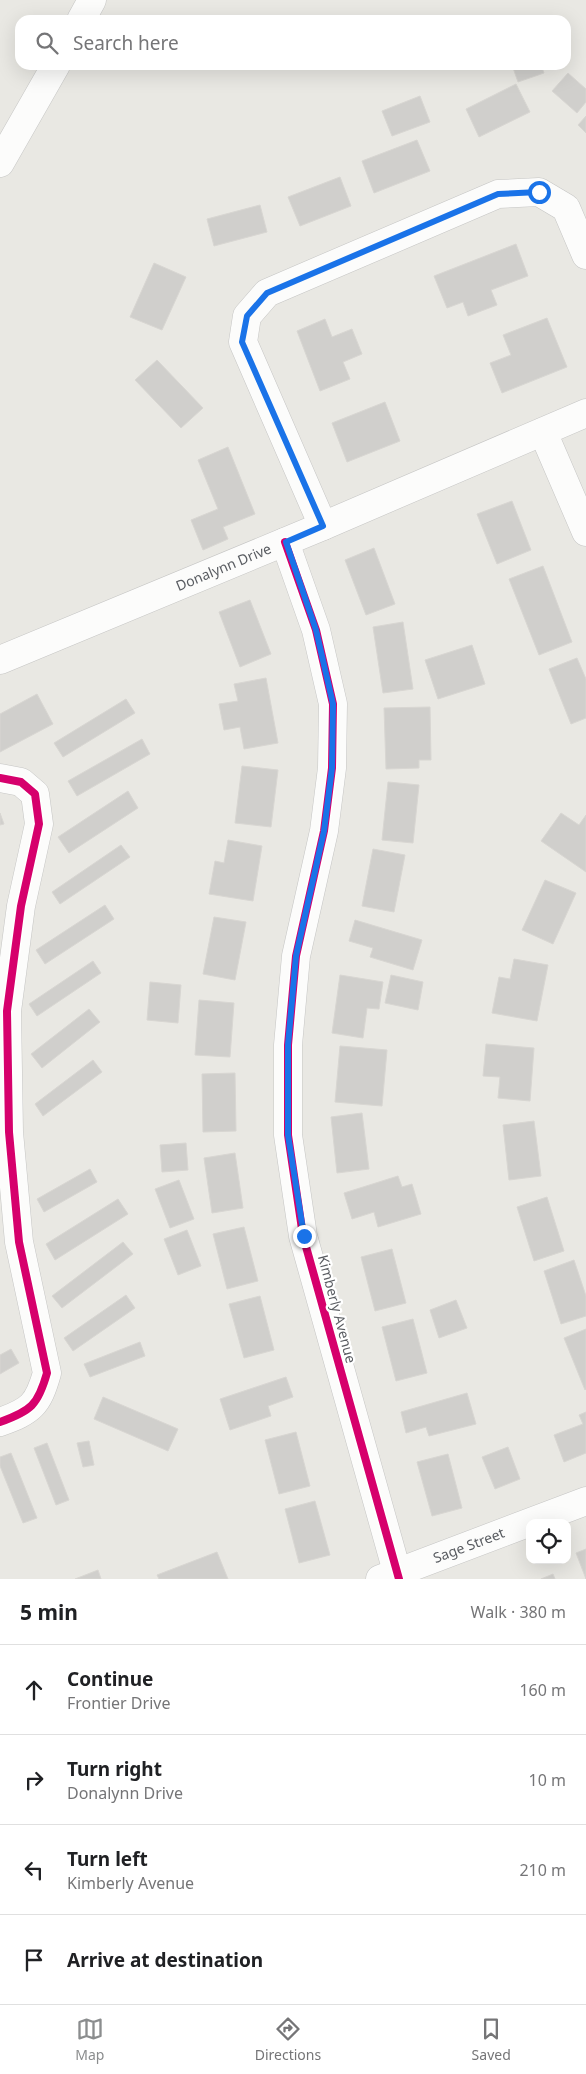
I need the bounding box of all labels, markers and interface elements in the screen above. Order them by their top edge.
search box [15,15,571,70]
icon: search [33,29,61,57]
text: Search here [73,30,179,56]
route start [528,181,551,204]
street label: Donalynn Drive [173,539,274,595]
route end [293,1225,316,1248]
street label: Kimberly Avenue [314,1253,361,1365]
map controls [526,1519,571,1564]
button: locate [526,1519,571,1564]
street label: Sage Street [430,1523,507,1567]
text: 5 min [20,1598,78,1626]
text: Walk · 380 m [471,1601,566,1623]
text: Continue [67,1666,153,1692]
icon: ahead [20,1676,48,1704]
text: 160 m [519,1679,566,1701]
text: Frontier Drive [67,1692,170,1714]
text: Turn right [67,1756,162,1782]
icon: right [20,1766,48,1794]
text: 10 m [529,1769,566,1791]
text: Donalynn Drive [67,1782,183,1804]
text: Turn left [67,1846,148,1872]
icon: left [20,1856,48,1884]
text: 210 m [519,1859,566,1881]
text: Kimberly Avenue [67,1872,194,1894]
icon: arrive [20,1946,48,1974]
text: Arrive at destination [67,1947,263,1973]
tab: Map [75,2015,104,2064]
tab: Directions [255,2015,321,2064]
tab: Saved [472,2015,511,2064]

